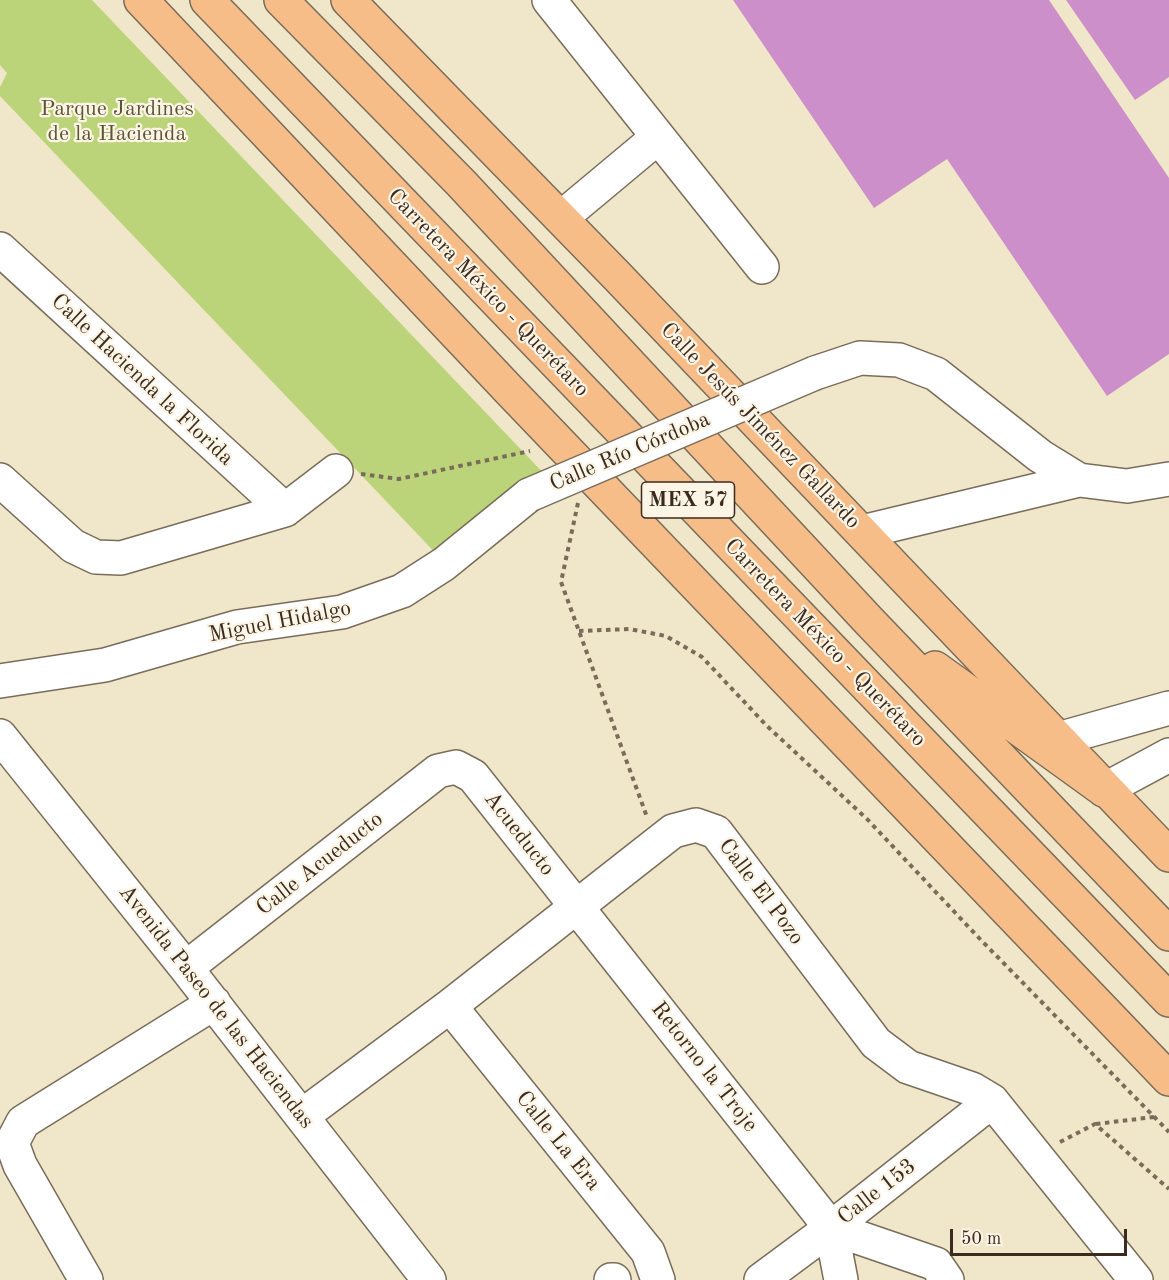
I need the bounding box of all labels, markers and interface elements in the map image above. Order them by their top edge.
park label: Parque Jardines de la Hacienda [40,96,194,148]
street label: Carretera México - Querétaro [381,183,595,403]
street label: Calle Hacienda la Florida [45,288,239,472]
street label: Calle Jesús Jiménez Gallardo [654,317,866,535]
street label: Calle Río Córdoba [546,406,714,498]
road number: MEX 57 [642,482,734,518]
street label: Carretera México - Querétaro [718,533,932,753]
street label: Miguel Hidalgo [207,595,353,649]
street label: Acueducto [478,787,560,881]
street label: Calle Acueducto [251,806,389,922]
street label: Calle El Pozo [712,834,810,950]
street label: Avenida Paseo de las Haciendas [113,880,319,1134]
street label: Retorno la Troje [645,997,763,1137]
street label: Calle La Era [510,1086,606,1196]
street label: Calle 153 [833,1153,921,1231]
scale bar [953,1217,1130,1255]
text: 50 m [961,1230,1001,1248]

